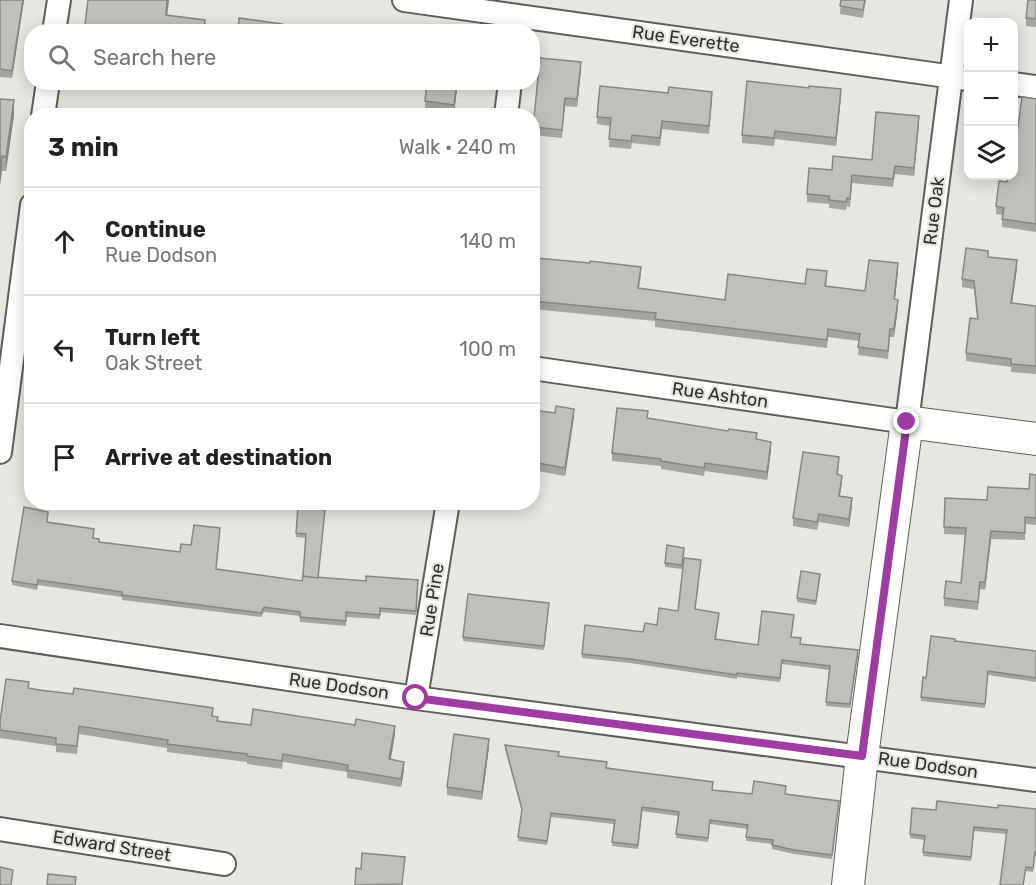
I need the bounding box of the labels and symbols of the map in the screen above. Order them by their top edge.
street label: Rue Everette [631,21,741,57]
street label: Rue Oak [919,175,949,246]
street label: Rue Ashton [670,377,770,413]
route end [893,408,919,434]
street label: Rue Pine [415,562,449,638]
street label: Rue Dodson [287,668,391,704]
route start [402,684,428,710]
street label: Rue Dodson [876,747,980,783]
street label: Edward Street [51,826,173,866]

